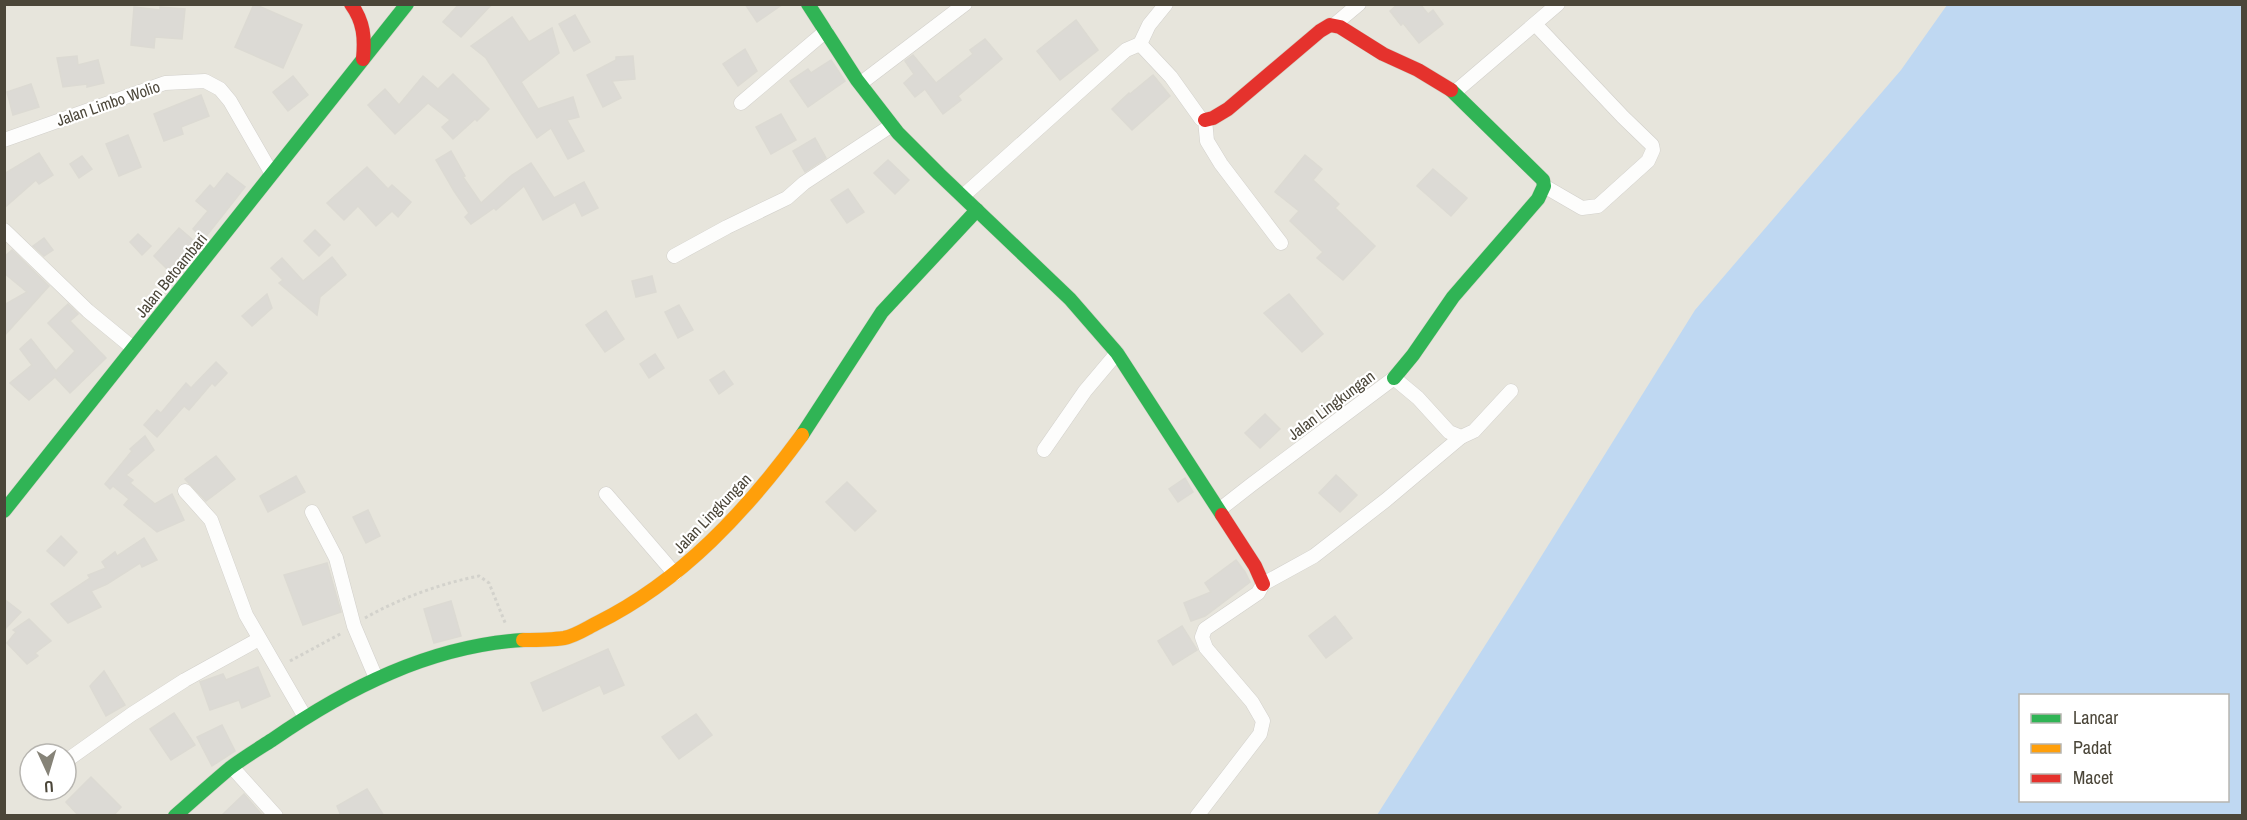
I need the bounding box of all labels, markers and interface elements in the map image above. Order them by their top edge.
street label: Jalan Limbo Wolio [53,75,163,131]
street label: Jalan Betoambari [130,228,212,322]
street label: Jalan Lingkungan [1283,365,1379,445]
street label: Jalan Lingkungan [668,468,756,558]
legend [2019,694,2229,802]
text: Lancar [2073,705,2118,730]
text: Padat [2073,735,2112,760]
north arrow [18,742,78,802]
text: Macet [2073,765,2113,790]
text: U [44,776,55,798]

